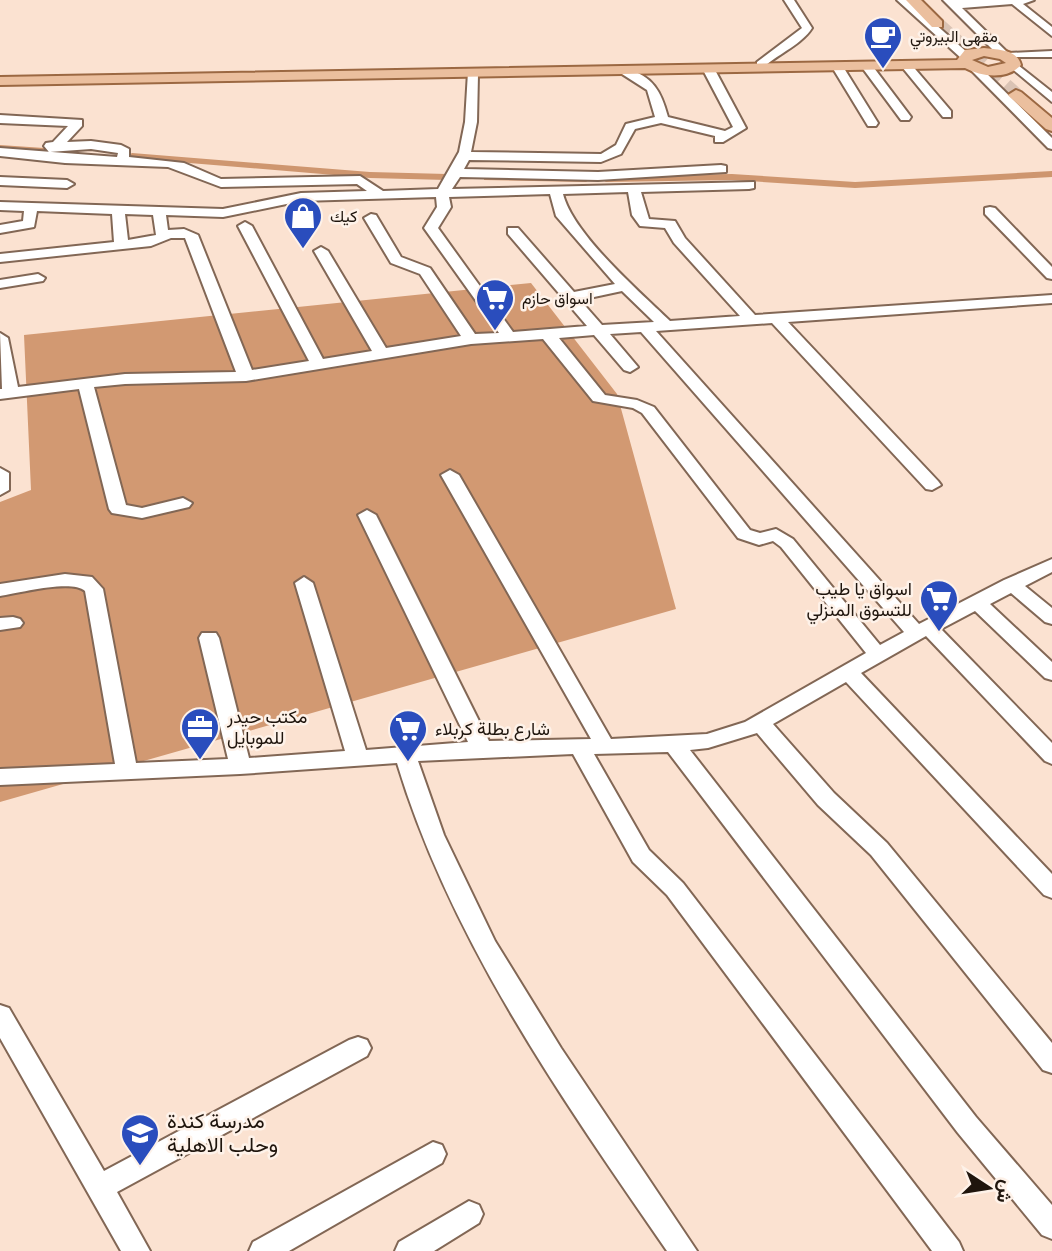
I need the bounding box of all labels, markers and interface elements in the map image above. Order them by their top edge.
cafe icon: مقهى البيروتي [862,15,904,70]
place label: مقهى البيروتي [910,26,998,50]
shop icon: كيك [282,195,324,250]
place label: كيك [330,206,357,226]
supermarket icon: اسواق حازم [474,277,516,332]
place label: اسواق حازم [522,288,593,309]
place label: اسواق يا طيب للتسوق المنزلي [806,577,912,625]
supermarket icon: اسواق يا طيب للتسوق المنزلي [918,578,960,633]
place label: مكتب حيدر للموبايل [226,705,307,749]
office icon: مكتب حيدر للموبايل [179,706,221,761]
supermarket icon: شارع بطلة كربلاء [387,708,429,763]
place label: شارع بطلة كربلاء [435,717,550,741]
place label: مدرسة كندة وحلب الاهلية [167,1106,278,1158]
school or university icon: مدرسة كندة وحلب الاهلية [119,1112,161,1167]
north arrow [954,1153,1024,1223]
text: ش [991,1178,1020,1205]

